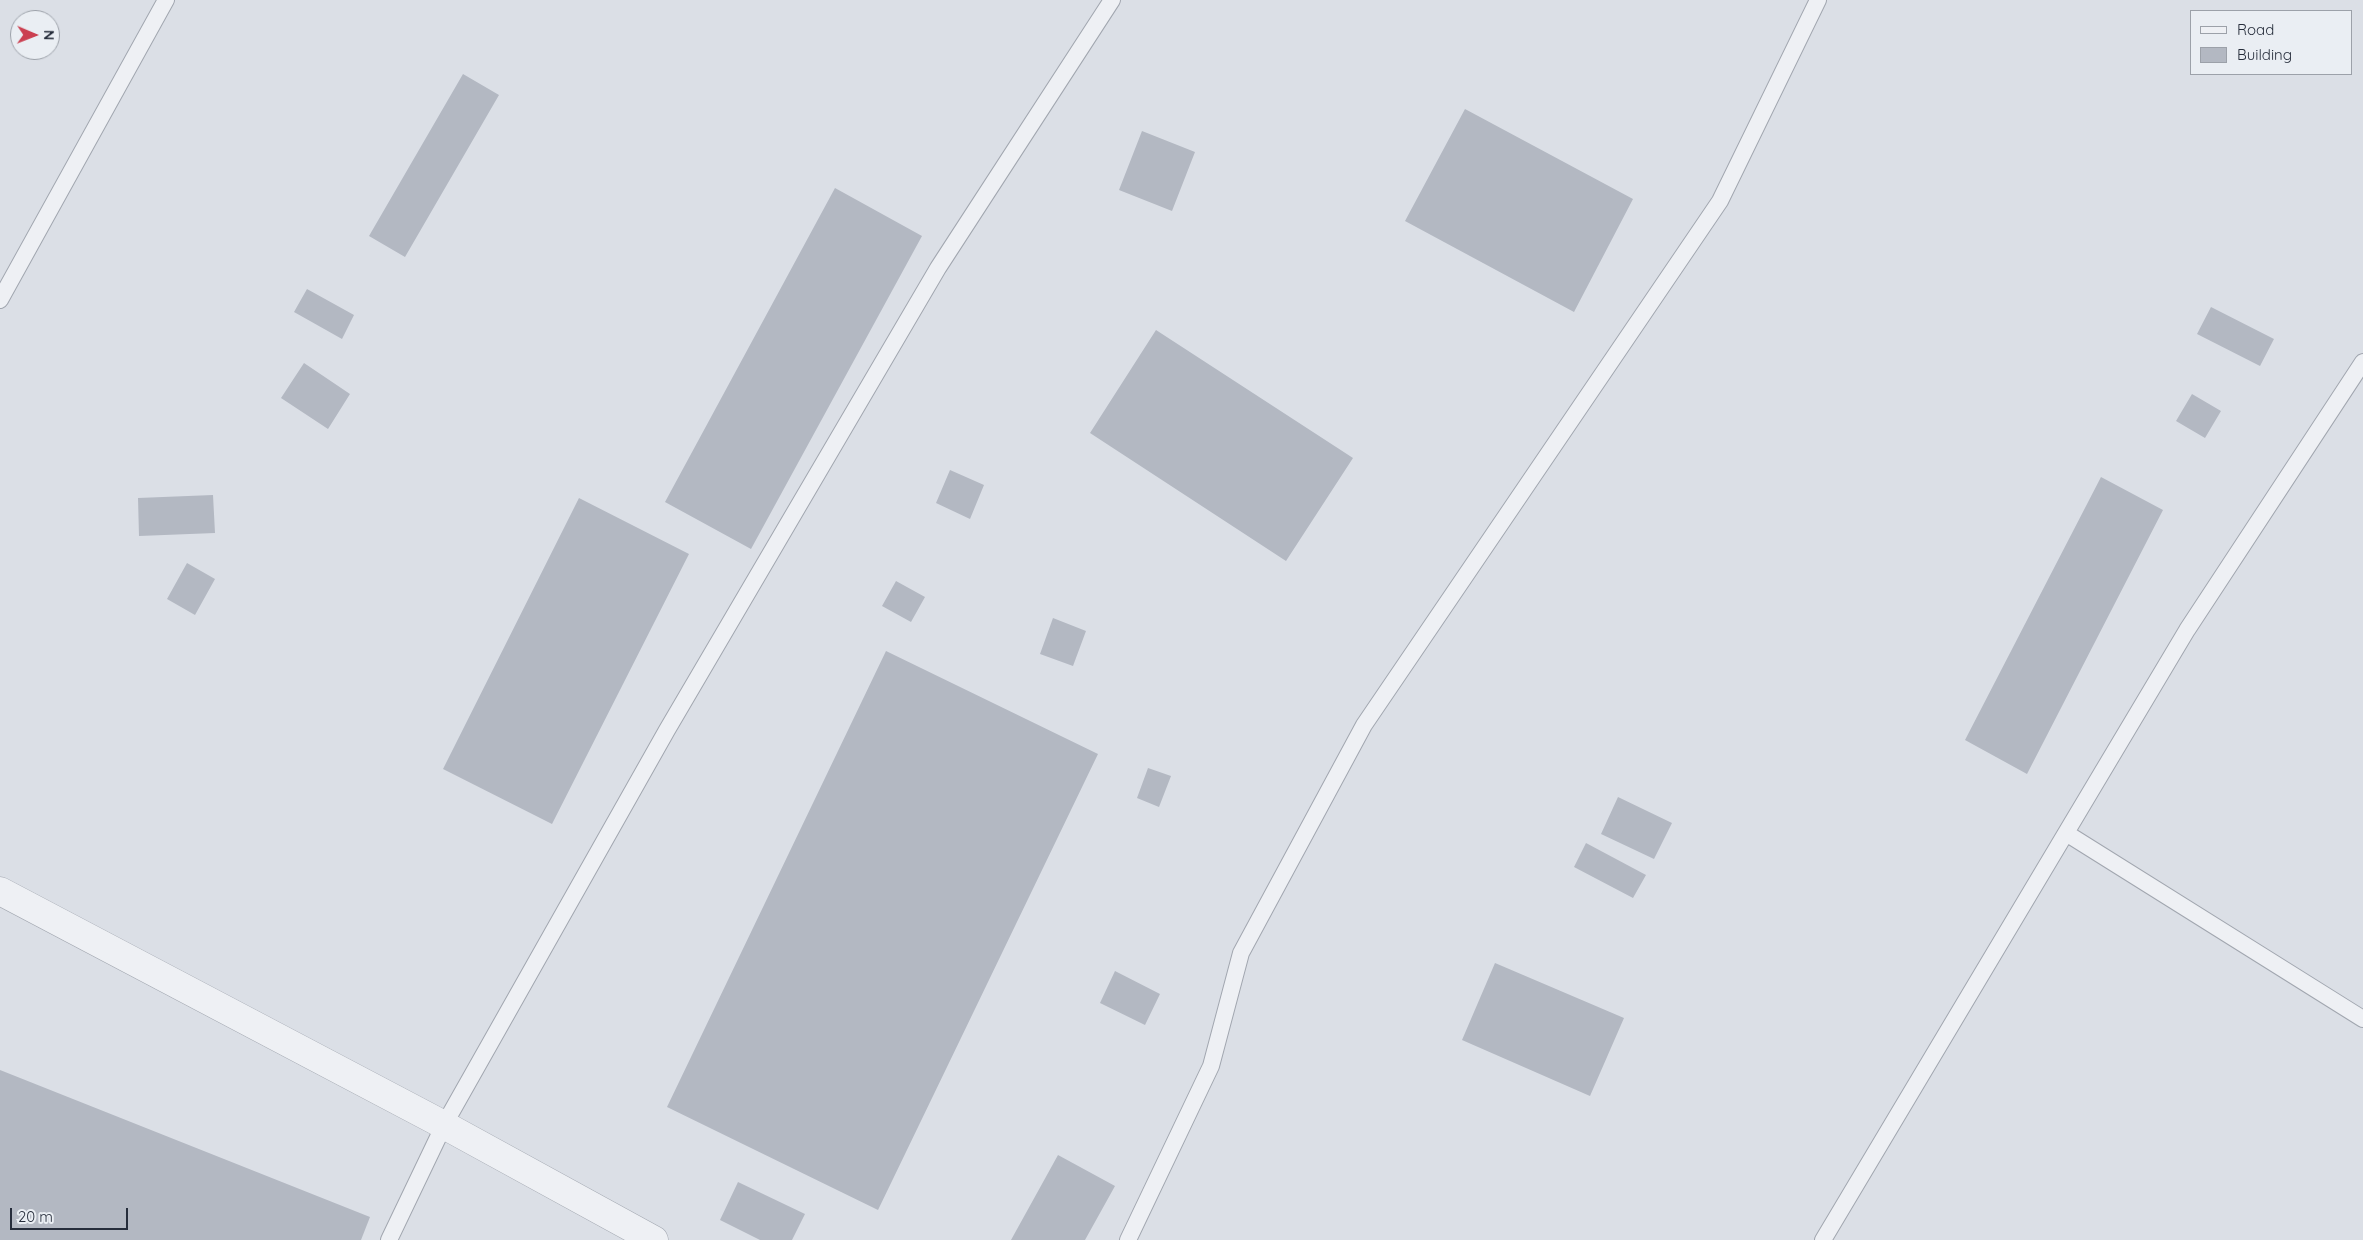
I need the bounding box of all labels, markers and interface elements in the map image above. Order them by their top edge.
north arrow [10,10,60,60]
legend [2190,10,2353,75]
text: Road [2237,20,2274,39]
text: N [40,30,58,41]
text: Building [2237,45,2292,64]
scale bar [12,1198,130,1230]
text: 20 m [18,1207,53,1226]

